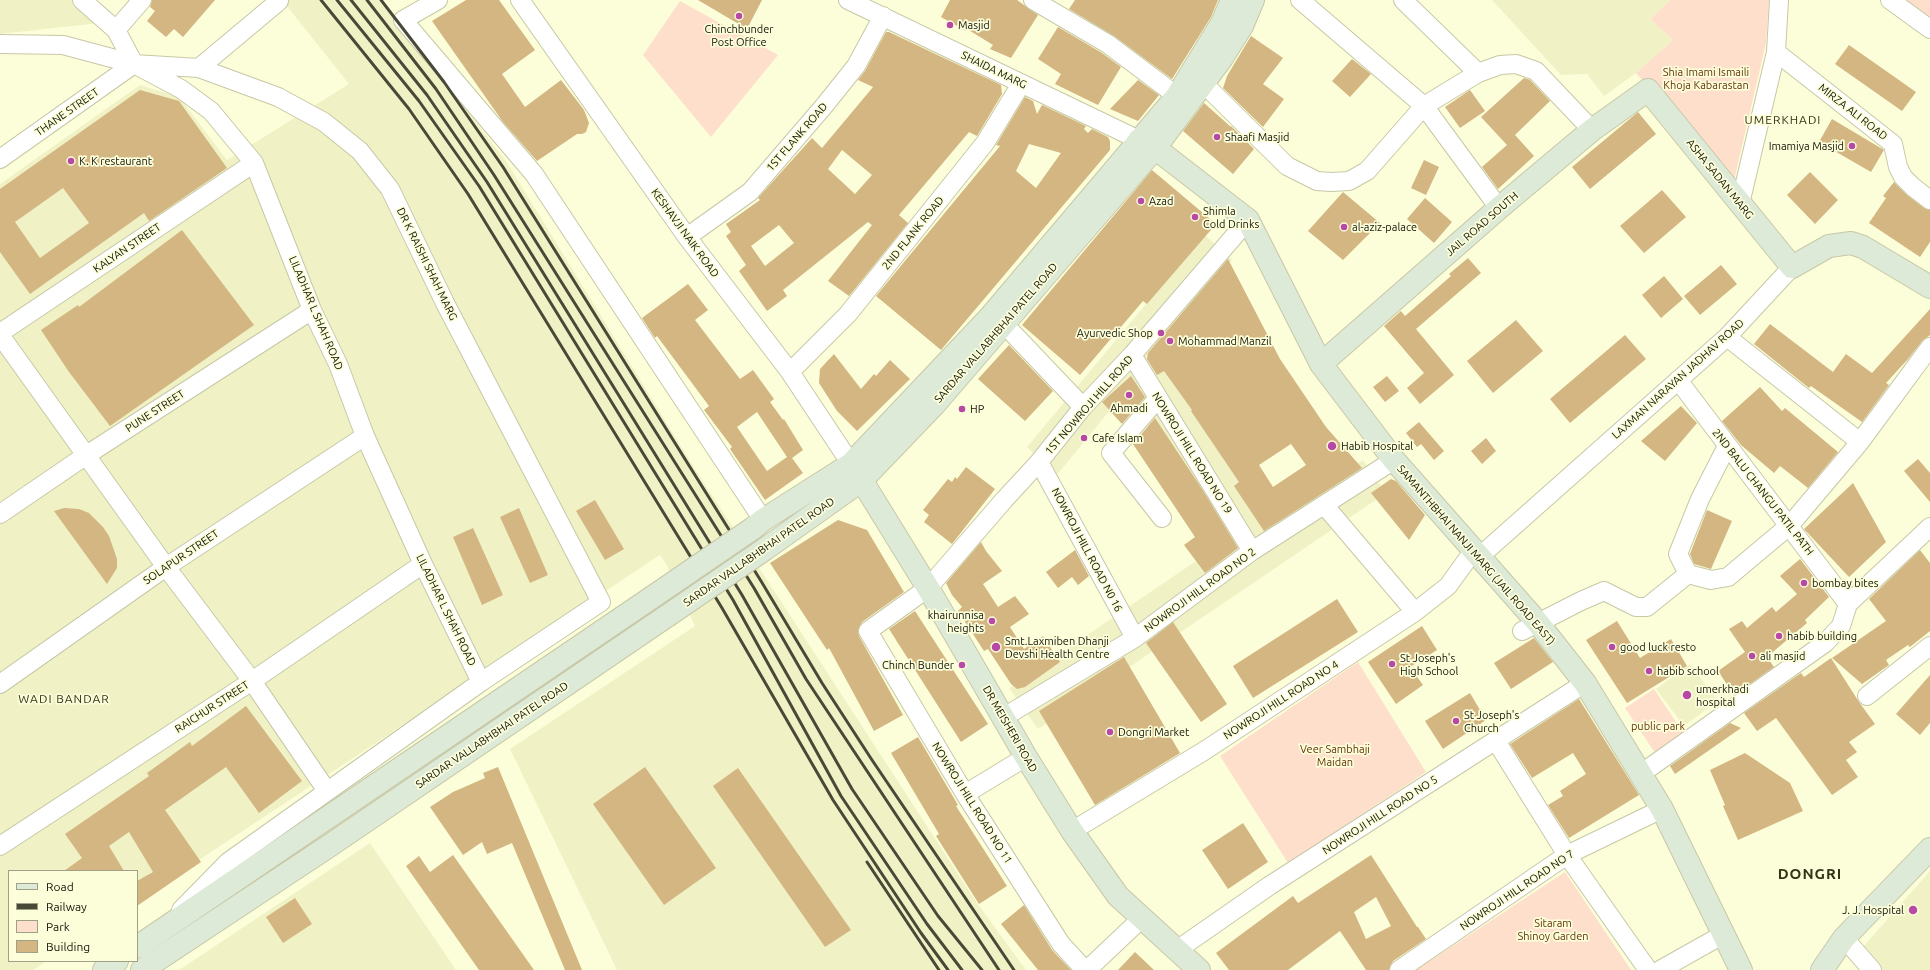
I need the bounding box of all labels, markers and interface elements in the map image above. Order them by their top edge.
marker: Chinchbunder Post Office [734,11,744,21]
place label: Masjid [958,18,990,32]
marker: Masjid [945,20,955,30]
place label: Chinchbunder Post Office [704,22,774,48]
street label: SHAIDA MARG [959,48,1029,92]
park label: Shia Imami Ismaili Khoja Kabarastan [1663,65,1749,91]
street label: MIRZA ALI ROAD [1816,81,1890,143]
street label: THANE STREET [33,85,101,139]
street label: 1ST FLANK ROAD [764,100,830,174]
district label: UMERKHADI [1745,113,1821,127]
place label: Shaafi Masjid [1225,130,1290,144]
marker: Shaafi Masjid [1212,132,1222,142]
street label: ASHA SADAN MARG [1684,136,1756,222]
place label: Imamiya Masjid [1769,139,1844,153]
marker: Imamiya Masjid [1847,141,1857,151]
place label: K. K restaurant [79,154,152,168]
marker: K. K restaurant [66,156,76,166]
street label: KESHAVJI NAIK ROAD [648,186,722,280]
street label: JAIL ROAD SOUTH [1443,189,1521,259]
street label: 2ND FLANK ROAD [879,194,947,272]
place label: Azad [1149,194,1173,208]
marker: Azad [1136,196,1146,206]
place label: Shimla Cold Drinks [1203,204,1259,230]
street label: DR K RAISHI SHAH MARG [394,205,460,323]
marker: Shimla Cold Drinks [1190,212,1200,222]
street label: KALYAN STREET [91,220,163,276]
place label: al-aziz-palace [1352,220,1417,234]
marker: al-aziz-palace [1339,222,1349,232]
street label: LILADHAR L SHAH ROAD [286,254,346,372]
street label: SARDAR VALLABHBHAI PATEL ROAD [932,260,1060,406]
street label: LAXMAN NARAYAN JADHAV ROAD [1609,316,1747,442]
place label: Ayurvedic Shop [1077,326,1153,340]
marker: Ayurvedic Shop [1156,328,1166,338]
place label: Mohammad Manzil [1178,334,1272,348]
marker: Mohammad Manzil [1165,336,1175,346]
street label: 1ST NOWROJI HILL ROAD [1042,353,1136,457]
street label: PUNE STREET [123,387,187,435]
marker: Ahmadi [1124,390,1134,400]
street label: NOWROJI HILL ROAD NO 19 [1149,390,1235,516]
place label: Ahmadi [1110,401,1148,415]
place label: HP [970,402,984,416]
marker: HP [957,404,967,414]
street label: 2ND BALU CHANGU PATIL PATH [1709,426,1817,558]
place label: Cafe Islam [1092,431,1143,445]
marker: Cafe Islam [1079,433,1089,443]
place label: Habib Hospital [1341,439,1413,453]
marker: Habib Hospital [1326,440,1338,452]
street label: SAMANTHBHAI NANJI MARG (JAIL ROAD EAST) [1394,462,1558,648]
street label: NOWROJI HILL ROAD N0 16 [1049,486,1125,614]
street label: SARDAR VALLABHBHAI PATEL ROAD [681,495,837,609]
street label: SOLAPUR STREET [141,527,221,587]
street label: NOWROJI HILL ROAD NO 2 [1142,545,1258,635]
street label: LILADHAR L SHAH ROAD [413,552,479,668]
place label: bombay bites [1812,576,1879,590]
marker: bombay bites [1799,578,1809,588]
place label: khairunnisa heights [928,608,984,634]
marker: khairunnisa heights [987,616,997,626]
place label: habib building [1787,629,1857,643]
marker: habib building [1774,631,1784,641]
place label: Smt.Laxmiben Dhanji Devshi Health Centre [1005,634,1109,660]
place label: good luck resto [1620,640,1696,654]
marker: Smt.Laxmiben Dhanji Devshi Health Centre [990,641,1002,653]
marker: good luck resto [1607,642,1617,652]
place label: ali masjid [1760,649,1805,663]
place label: St Joseph's High School [1400,651,1458,677]
marker: ali masjid [1747,651,1757,661]
place label: Chinch Bunder [882,658,954,672]
street label: NOWROJI HILL ROAD NO 4 [1221,658,1341,742]
marker: St Joseph's High School [1387,659,1397,669]
marker: Chinch Bunder [957,660,967,670]
place label: habib school [1657,664,1719,678]
marker: habib school [1644,666,1654,676]
street label: RAICHUR STREET [173,678,251,736]
street label: SARDAR VALLABHBHAI PATEL ROAD [413,679,571,791]
place label: umerkhadi hospital [1696,682,1749,708]
street label: DR MEISHERI ROAD [980,683,1040,775]
marker: umerkhadi hospital [1681,689,1693,701]
district label: WADI BANDAR [18,692,110,706]
place label: St Joseph's Church [1464,708,1519,734]
marker: St Joseph's Church [1451,716,1461,726]
park label: public park [1631,719,1685,733]
place label: Dongri Market [1118,725,1189,739]
marker: Dongri Market [1105,727,1115,737]
street label: NOWROJI HILL ROAD NO 11 [929,740,1015,866]
park label: Veer Sambhaji Maidan [1300,742,1370,768]
street label: NOWROJI HILL ROAD NO 5 [1320,773,1440,857]
street label: NOWROJI HILL ROAD NO 7 [1458,847,1576,933]
district label: DONGRI [1778,865,1842,883]
legend [8,870,138,962]
text: Road [46,880,74,893]
text: Railway [46,900,87,913]
place label: J. J. Hospital [1842,903,1904,917]
marker: J. J. Hospital [1907,904,1919,916]
park label: Sitaram Shinoy Garden [1517,916,1589,942]
text: Park [46,920,70,933]
text: Building [46,940,90,953]

